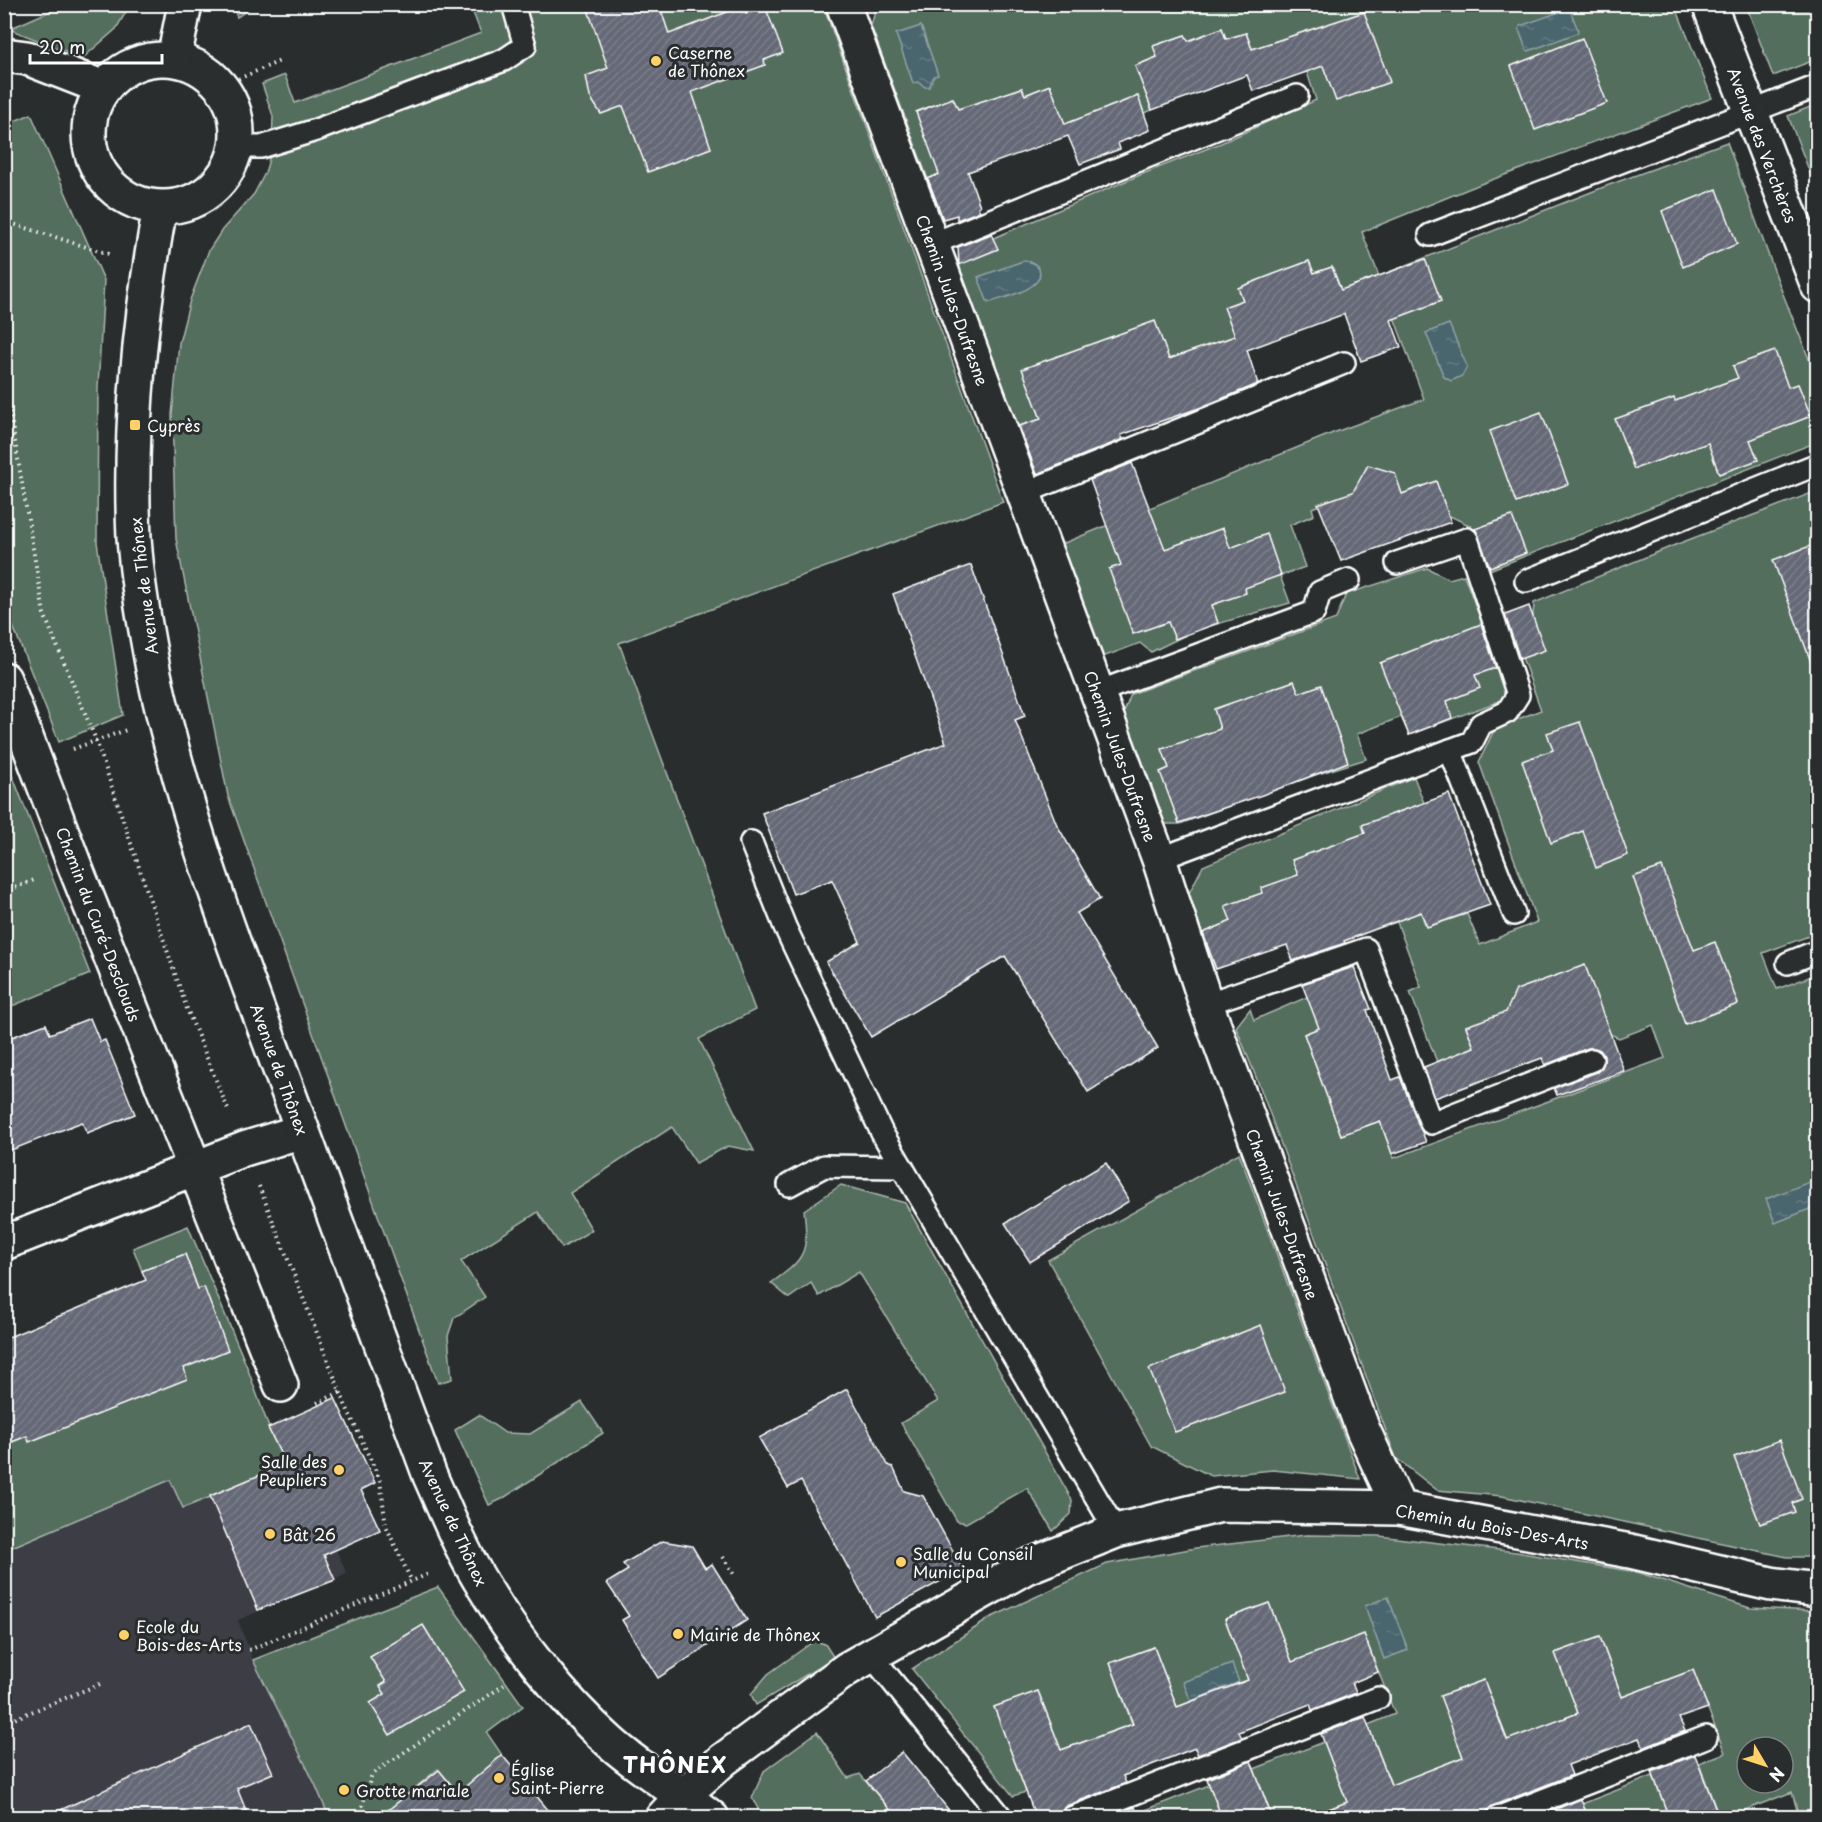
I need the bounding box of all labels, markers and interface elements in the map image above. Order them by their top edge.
scale bar [30,27,162,65]
text: 20 m [39,33,85,60]
place label: Caserne de Thônex [668,40,745,82]
marker: Caserne de Thônex [649,54,663,68]
street label: Avenue des Verchères [1722,64,1804,226]
street label: Chemin Jules-Dufresne [911,211,995,389]
place label: Cyprès [147,413,200,437]
marker: Cyprès [128,418,142,432]
street label: Avenue de Thônex [123,516,163,656]
street label: Chemin Jules-Dufresne [1079,667,1163,845]
street label: Chemin du Curé-Desclouds [51,823,147,1025]
street label: Avenue de Thônex [245,1000,315,1138]
street label: Chemin Jules-Dufresne [1241,1125,1325,1303]
place label: Salle des Peupliers [259,1449,327,1491]
street label: Avenue de Thônex [414,1454,494,1590]
marker: Salle des Peupliers [332,1463,346,1477]
street label: Chemin du Bois-Des-Arts [1394,1497,1590,1555]
place label: Bât 26 [282,1522,336,1546]
marker: Bât 26 [263,1527,277,1541]
place label: Salle du Conseil Municipal [913,1541,1033,1583]
marker: Salle du Conseil Municipal [894,1555,908,1569]
place label: Ecole du Bois-des-Arts [136,1614,242,1656]
place label: Mairie de Thônex [690,1622,820,1646]
marker: Mairie de Thônex [671,1627,685,1641]
marker: Ecole du Bois-des-Arts [117,1628,131,1642]
north arrow [1735,1735,1795,1795]
district label: THÔNEX [623,1747,727,1780]
place label: Église Saint-Pierre [511,1757,604,1799]
text: N [1764,1763,1791,1788]
marker: Église Saint-Pierre [492,1771,506,1785]
place label: Grotte mariale [356,1778,470,1802]
marker: Grotte mariale [337,1783,351,1797]

